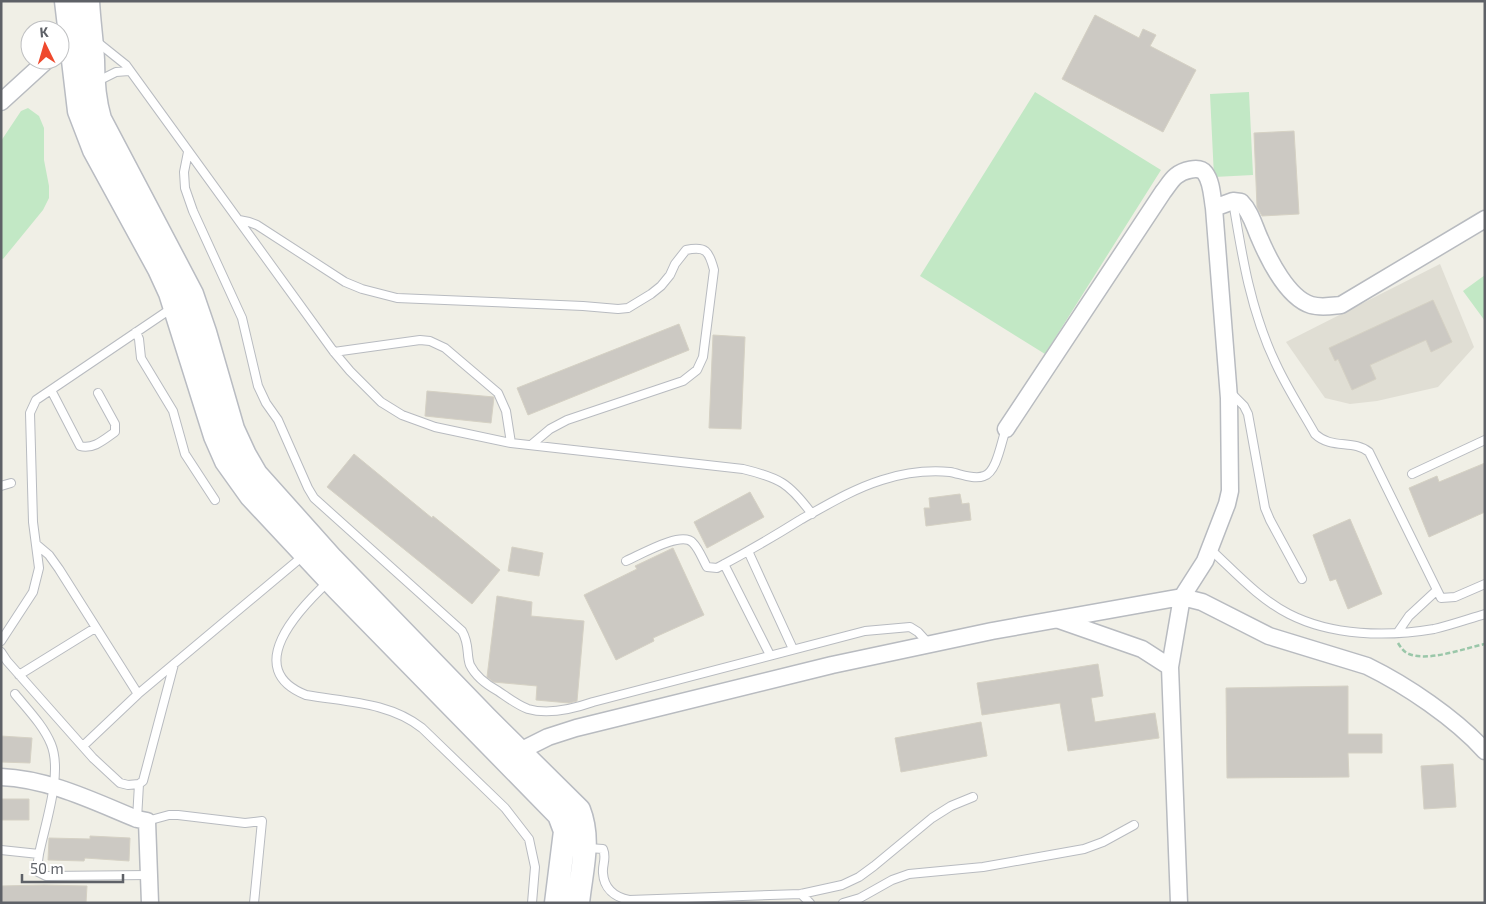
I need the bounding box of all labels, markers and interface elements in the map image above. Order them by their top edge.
north arrow [20,20,70,70]
text: K [39,23,49,40]
scale bar [22,852,124,884]
text: 50 m [30,859,64,877]

